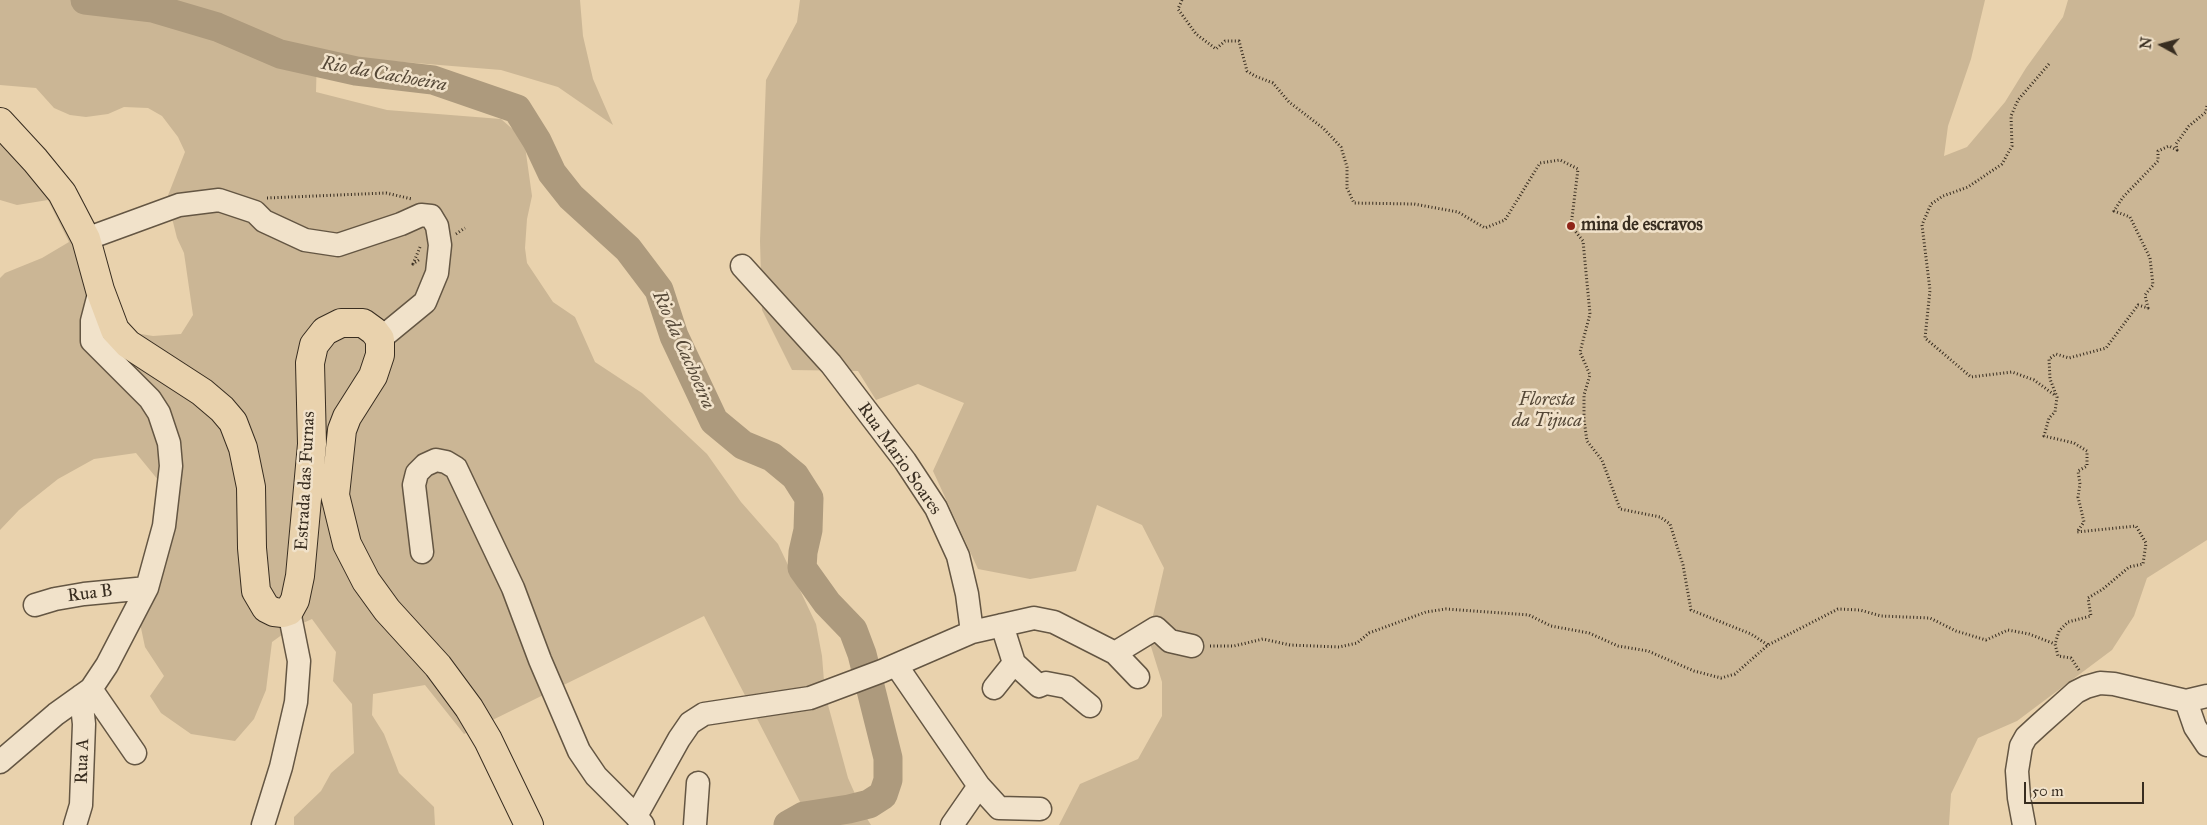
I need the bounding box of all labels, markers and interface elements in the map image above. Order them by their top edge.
north arrow [2137,20,2187,70]
text: N [2137,36,2156,50]
water label: Rio da Cachoeira [319,53,449,97]
place label: mina de escravos [1581,215,1703,237]
marker: mina de escravos [1565,220,1577,232]
water label: Rio da Cachoeira [647,287,719,413]
park label: Floresta da Tijuca [1512,390,1582,432]
street label: Rua Mario Soares [852,399,946,519]
street label: Estrada das Furnas [292,411,320,551]
street label: Rua B [66,581,114,607]
street label: Rua A [71,738,95,784]
scale bar [2027,772,2147,804]
text: 50 m [2032,782,2064,800]

